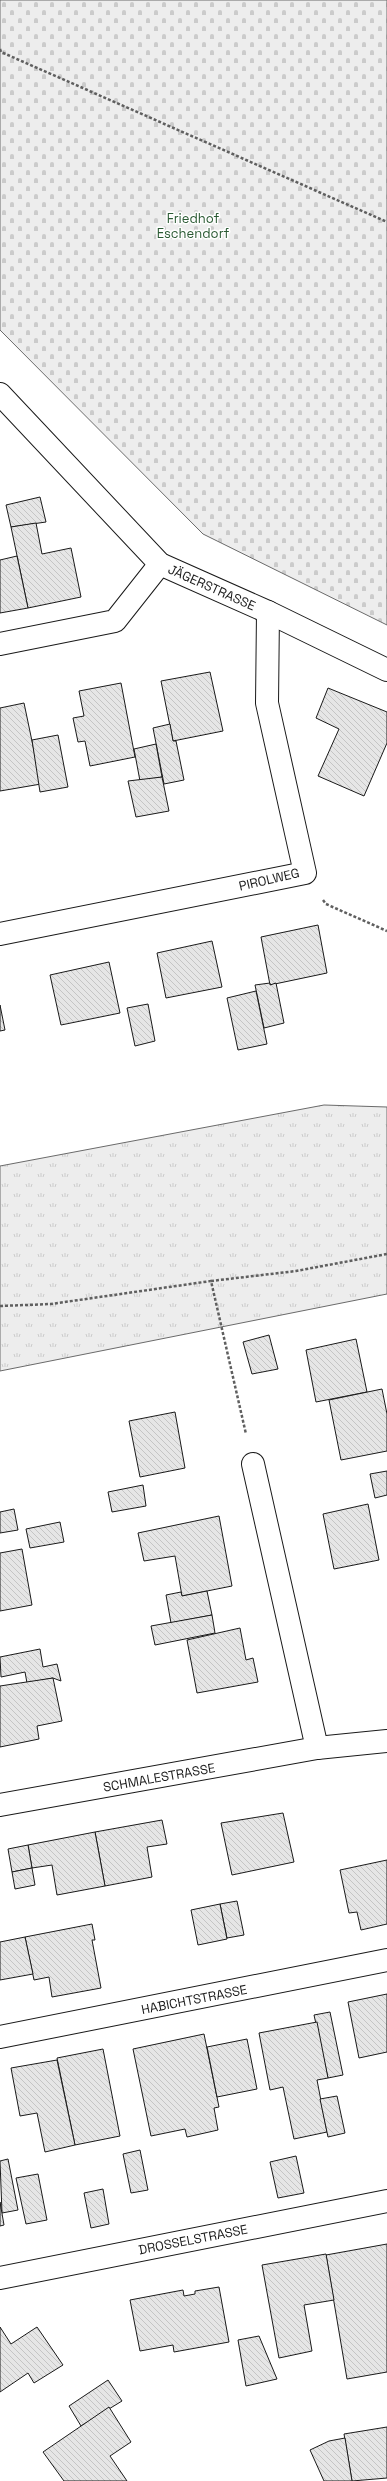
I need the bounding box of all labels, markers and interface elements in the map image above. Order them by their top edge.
park label: Friedhof Eschendorf [157,210,230,242]
street label: JÄGERSTRASSE [165,561,258,614]
street label: PIROLWEG [237,864,301,895]
street label: SCHMALESTRASSE [102,1759,216,1796]
street label: HABICHTSTRASSE [140,1981,249,2018]
street label: DROSSELSTRASSE [137,2221,249,2258]

